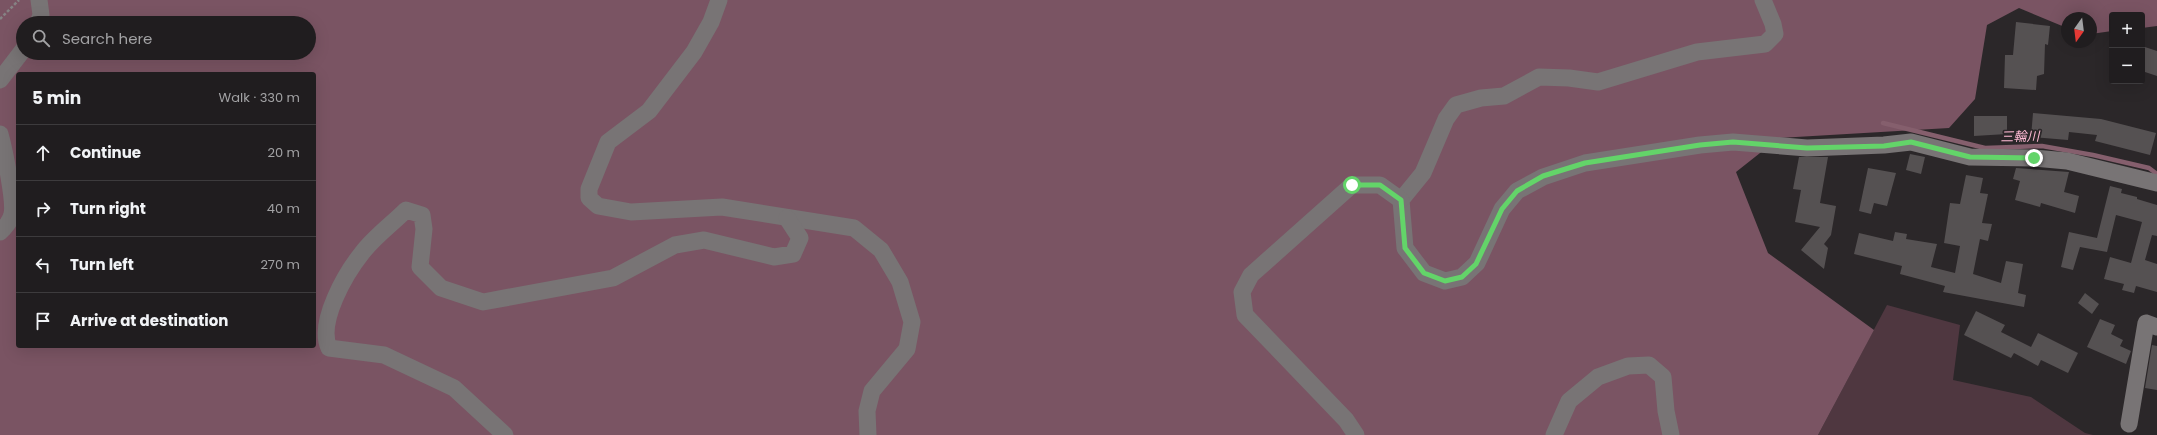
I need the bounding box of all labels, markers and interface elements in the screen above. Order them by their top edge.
north arrow [2061,12,2097,48]
map controls [2109,12,2145,84]
button: + [2109,12,2145,48]
search box [16,16,316,60]
icon: search [30,27,52,49]
text: Search here [62,28,152,49]
button: − [2109,48,2145,84]
text: 5 min [32,86,81,110]
text: Walk · 330 m [219,88,300,107]
water label: 三輪川 [2000,127,2042,146]
icon: ahead [32,142,54,164]
text: Continue [70,142,141,163]
text: 20 m [267,143,300,162]
route end [2025,149,2043,167]
route start [1343,176,1361,194]
icon: right [32,198,54,220]
text: Turn right [70,198,146,219]
text: 40 m [267,199,300,218]
icon: left [32,254,54,276]
text: Turn left [70,254,134,275]
text: 270 m [260,255,300,274]
icon: arrive [32,310,54,332]
text: Arrive at destination [70,310,228,331]

